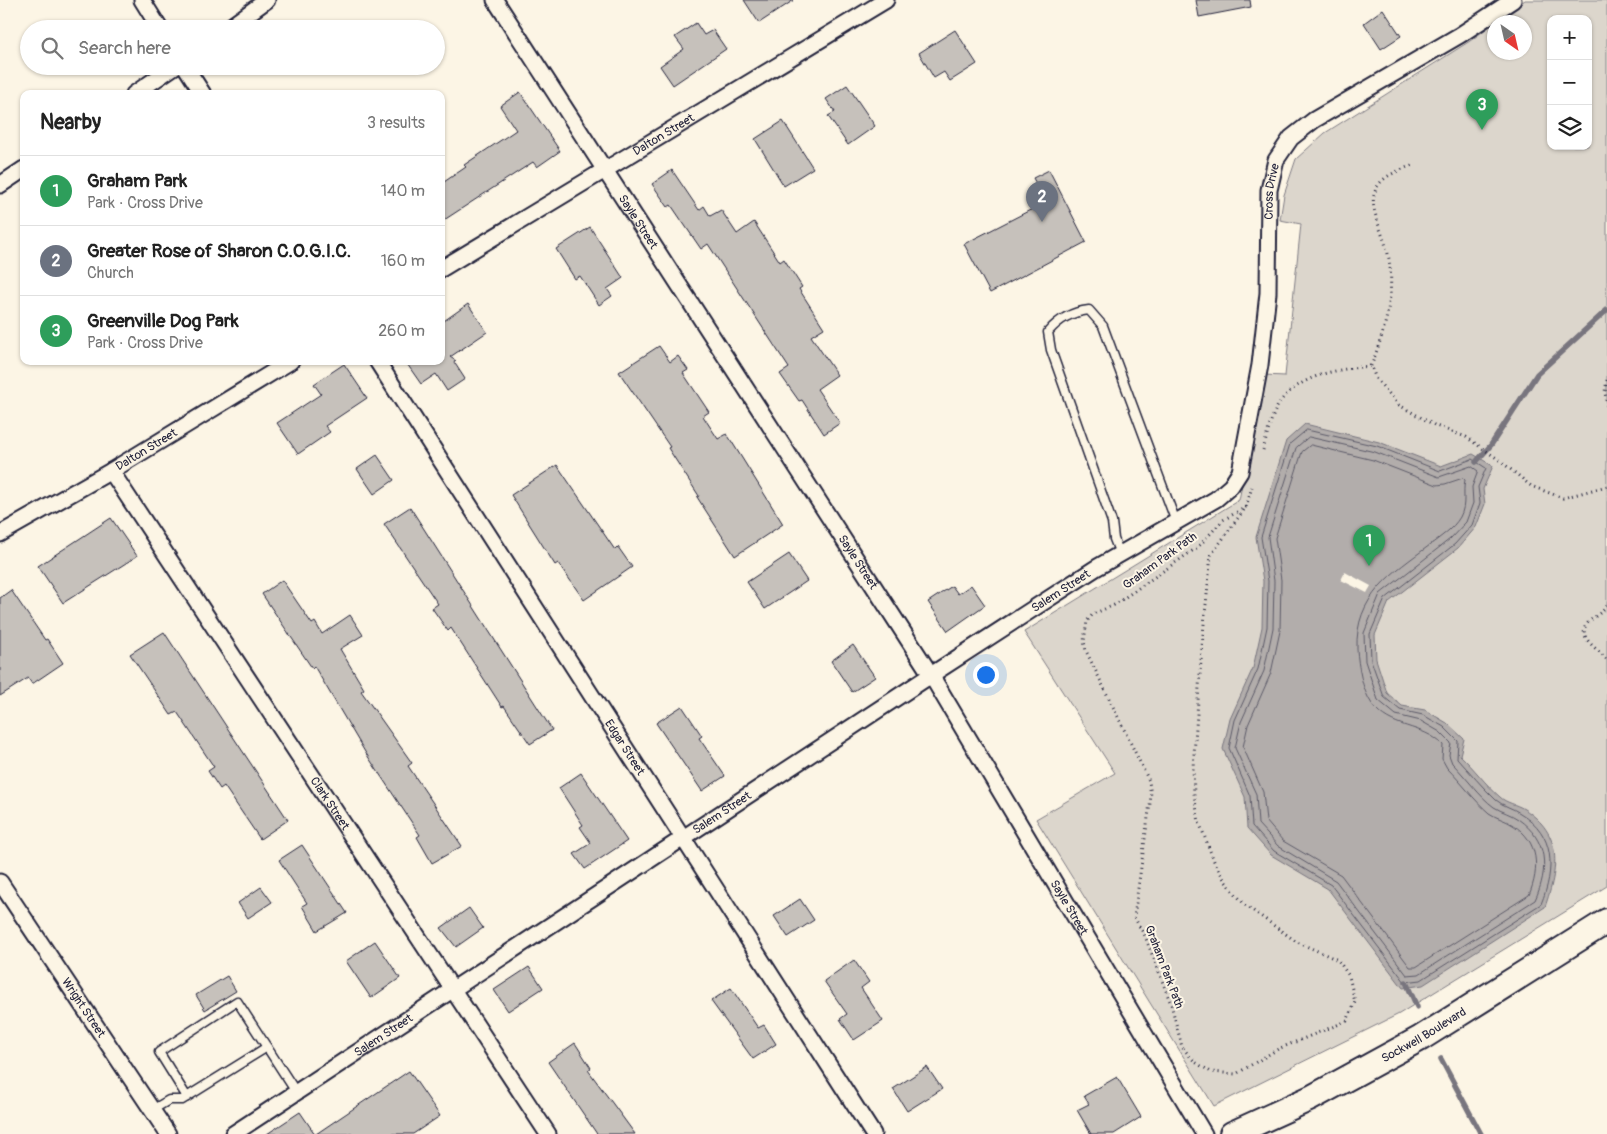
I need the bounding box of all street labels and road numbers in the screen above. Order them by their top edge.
street label: Dalton Street [630,110,697,159]
street label: Cross Drive [1261,162,1283,220]
street label: Sayle Street [615,192,661,252]
street label: Dalton Street [113,425,180,474]
street label: Graham Park Path [1120,529,1200,593]
street label: Sayle Street [835,532,881,592]
street label: Salem Street [1028,566,1093,615]
street label: Edgar Street [602,717,648,778]
street label: Clark Street [307,774,353,833]
street label: Salem Street [690,788,754,837]
street label: Sayle Street [1047,877,1092,938]
street label: Graham Park Path [1141,923,1187,1011]
street label: Wright Street [59,975,109,1040]
street label: Sockwell Boulevard [1379,1004,1469,1066]
street label: Salem Street [351,1010,416,1060]

